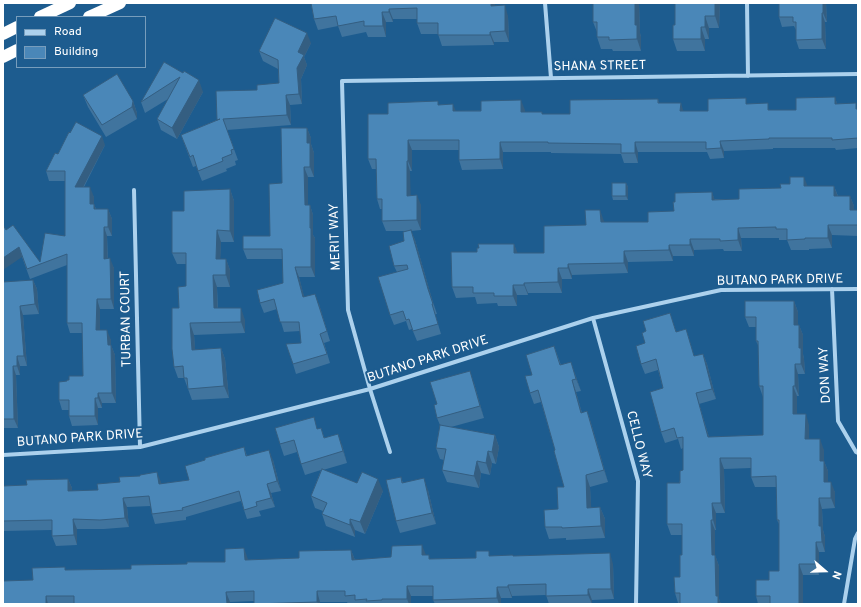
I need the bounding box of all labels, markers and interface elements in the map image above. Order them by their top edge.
legend [16,16,146,68]
text: Road [54,24,82,40]
text: Building [54,44,98,60]
street label: SHANA STREET [553,58,647,76]
street label: MERIT WAY [327,203,345,271]
street label: TURBAN COURT [118,271,136,367]
street label: BUTANO PARK DRIVE [717,272,843,290]
street label: BUTANO PARK DRIVE [365,333,491,387]
street label: DON WAY [817,346,835,404]
street label: CELLO WAY [622,409,654,481]
street label: BUTANO PARK DRIVE [16,427,144,451]
north arrow [805,551,845,591]
text: N [828,569,844,581]

